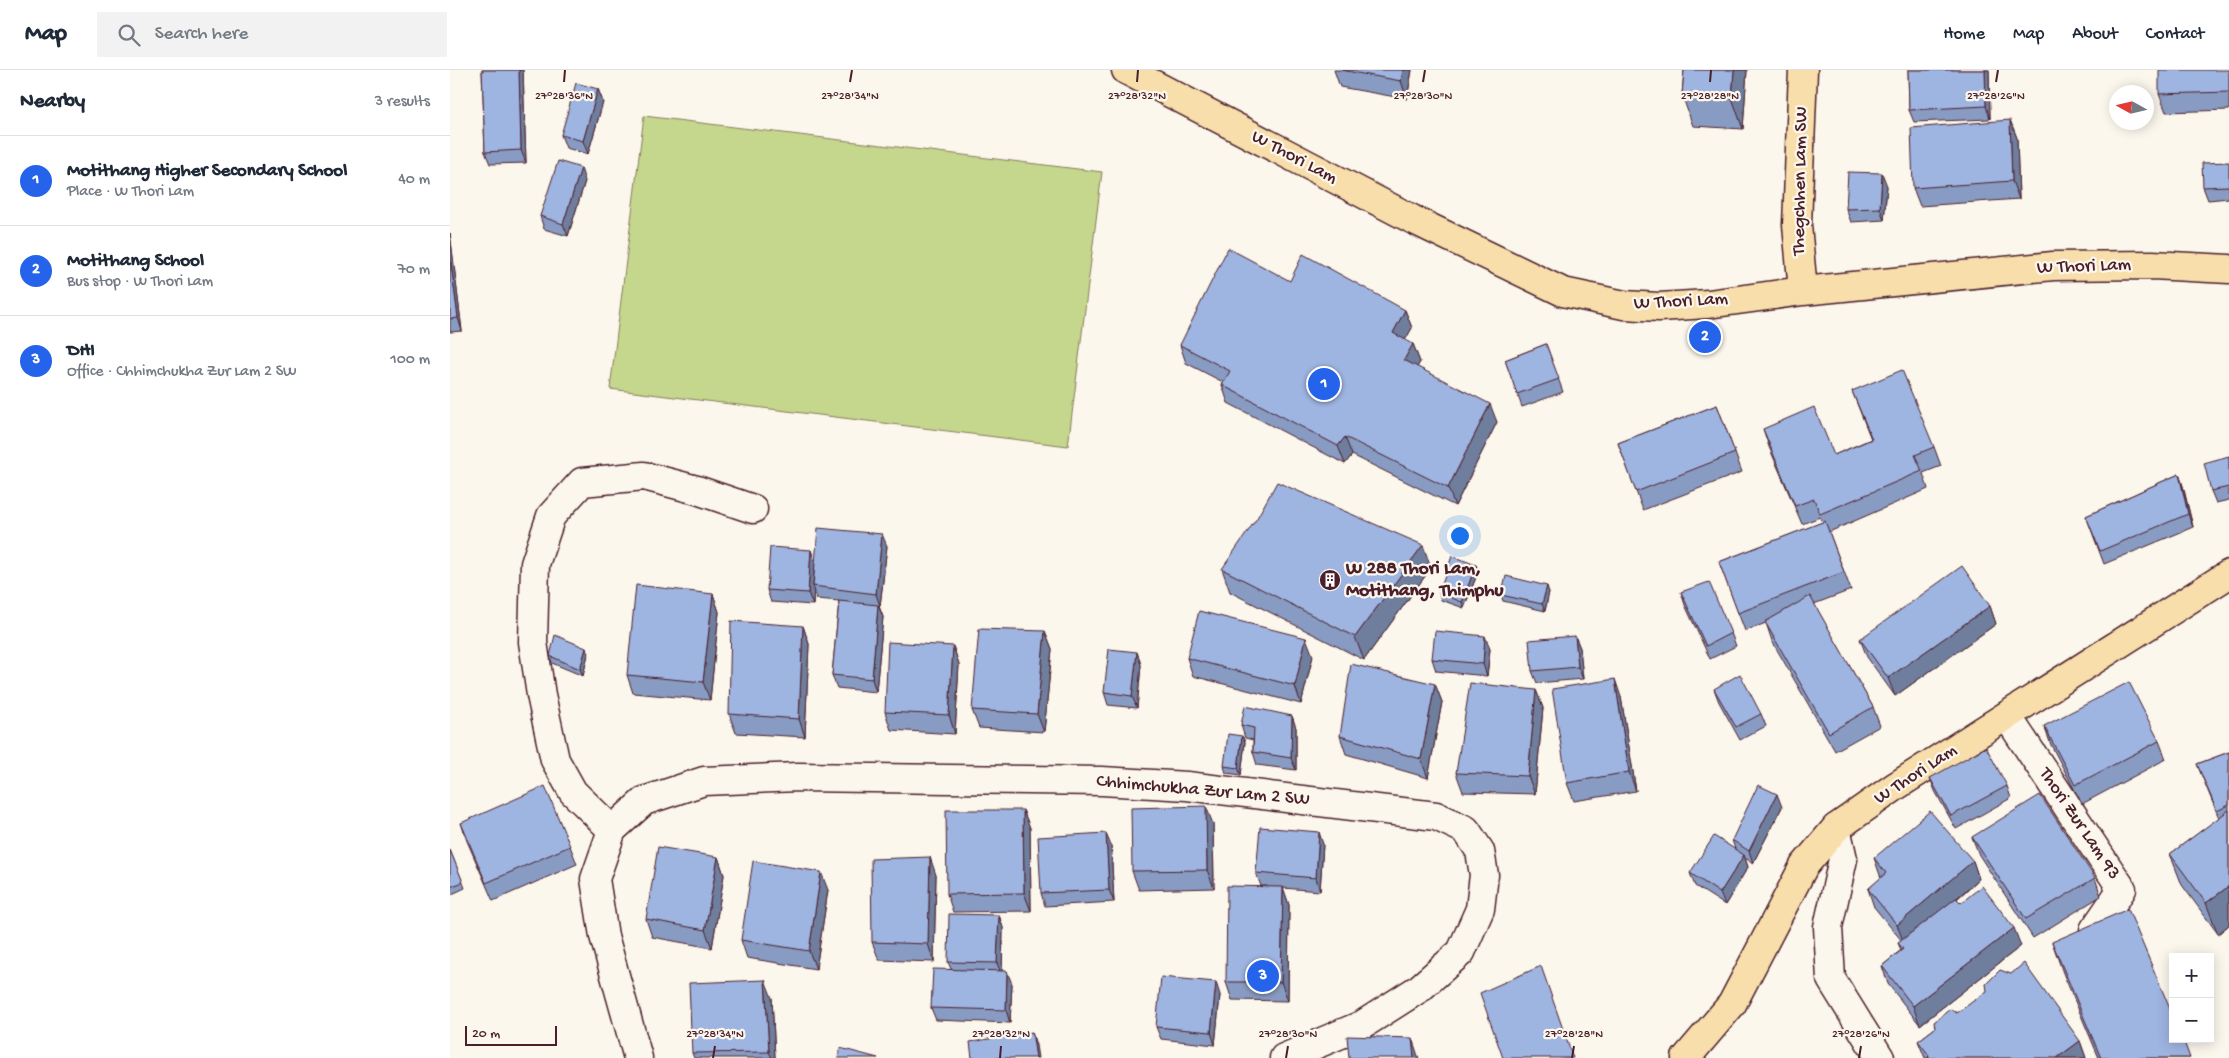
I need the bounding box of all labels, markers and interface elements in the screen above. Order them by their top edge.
search box [97,12,447,57]
text: Map [25,20,67,49]
icon: search [115,21,143,49]
text: Search here [155,23,248,46]
text: Home [1943,24,1985,45]
text: Map [2013,24,2044,45]
text: About [2072,24,2118,45]
text: Contact [2146,24,2204,45]
north arrow [2109,85,2154,130]
text: Nearby [20,90,85,115]
text: 27°28'36"N [535,90,593,104]
text: 27°28'34"N [821,90,879,104]
text: 27°28'32"N [1108,90,1166,104]
text: 27°28'30"N [1394,90,1453,104]
text: 27°28'28"N [1681,90,1739,104]
text: 27°28'26"N [1967,90,2025,104]
text: 3 results [375,93,430,112]
street label: Thegchhen Lam SW [1788,106,1814,257]
street label: W Thori Lam [1247,126,1342,191]
text: Motithang Higher Secondary School [67,160,347,183]
text: 1 [33,171,39,190]
text: 40 m [398,171,430,190]
text: Place · W Thori Lam [67,183,194,202]
text: Motithang School [67,250,204,273]
street label: W Thori Lam [2036,254,2132,280]
text: 2 [32,261,40,280]
text: 70 m [397,261,430,280]
text: Bus stop · W Thori Lam [67,273,213,292]
street label: W Thori Lam [1633,288,1729,316]
pin: 2 [1689,318,1721,356]
text: DHI [67,340,95,363]
text: 3 [32,351,40,370]
text: 100 m [390,351,430,370]
text: Office · Chhimchukha Zur Lam 2 SW [67,363,297,382]
pin: 1 [1308,365,1340,403]
your location [1447,523,1473,549]
place label: W 288 Thori Lam, Motithang, Thimphu [1345,558,1503,603]
building icon: W 288 Thori Lam, Motithang, Thimphu [1318,568,1342,592]
street label: W Thori Lam [1870,739,1962,810]
street label: Thori Zur Lam 93 [2033,763,2125,884]
street label: Chhimchukha Zur Lam 2 SW [1095,770,1311,812]
map controls [2169,953,2214,1043]
button: + [2169,953,2214,998]
pin: 3 [1247,957,1279,995]
button: − [2169,998,2214,1043]
scale bar [465,1023,558,1046]
text: 20 m [472,1026,500,1043]
text: 27°28'34"N [686,1028,744,1042]
text: 27°28'32"N [972,1028,1030,1042]
text: 27°28'30"N [1259,1028,1318,1042]
text: 27°28'28"N [1545,1028,1603,1042]
text: 27°28'26"N [1832,1028,1890,1042]

